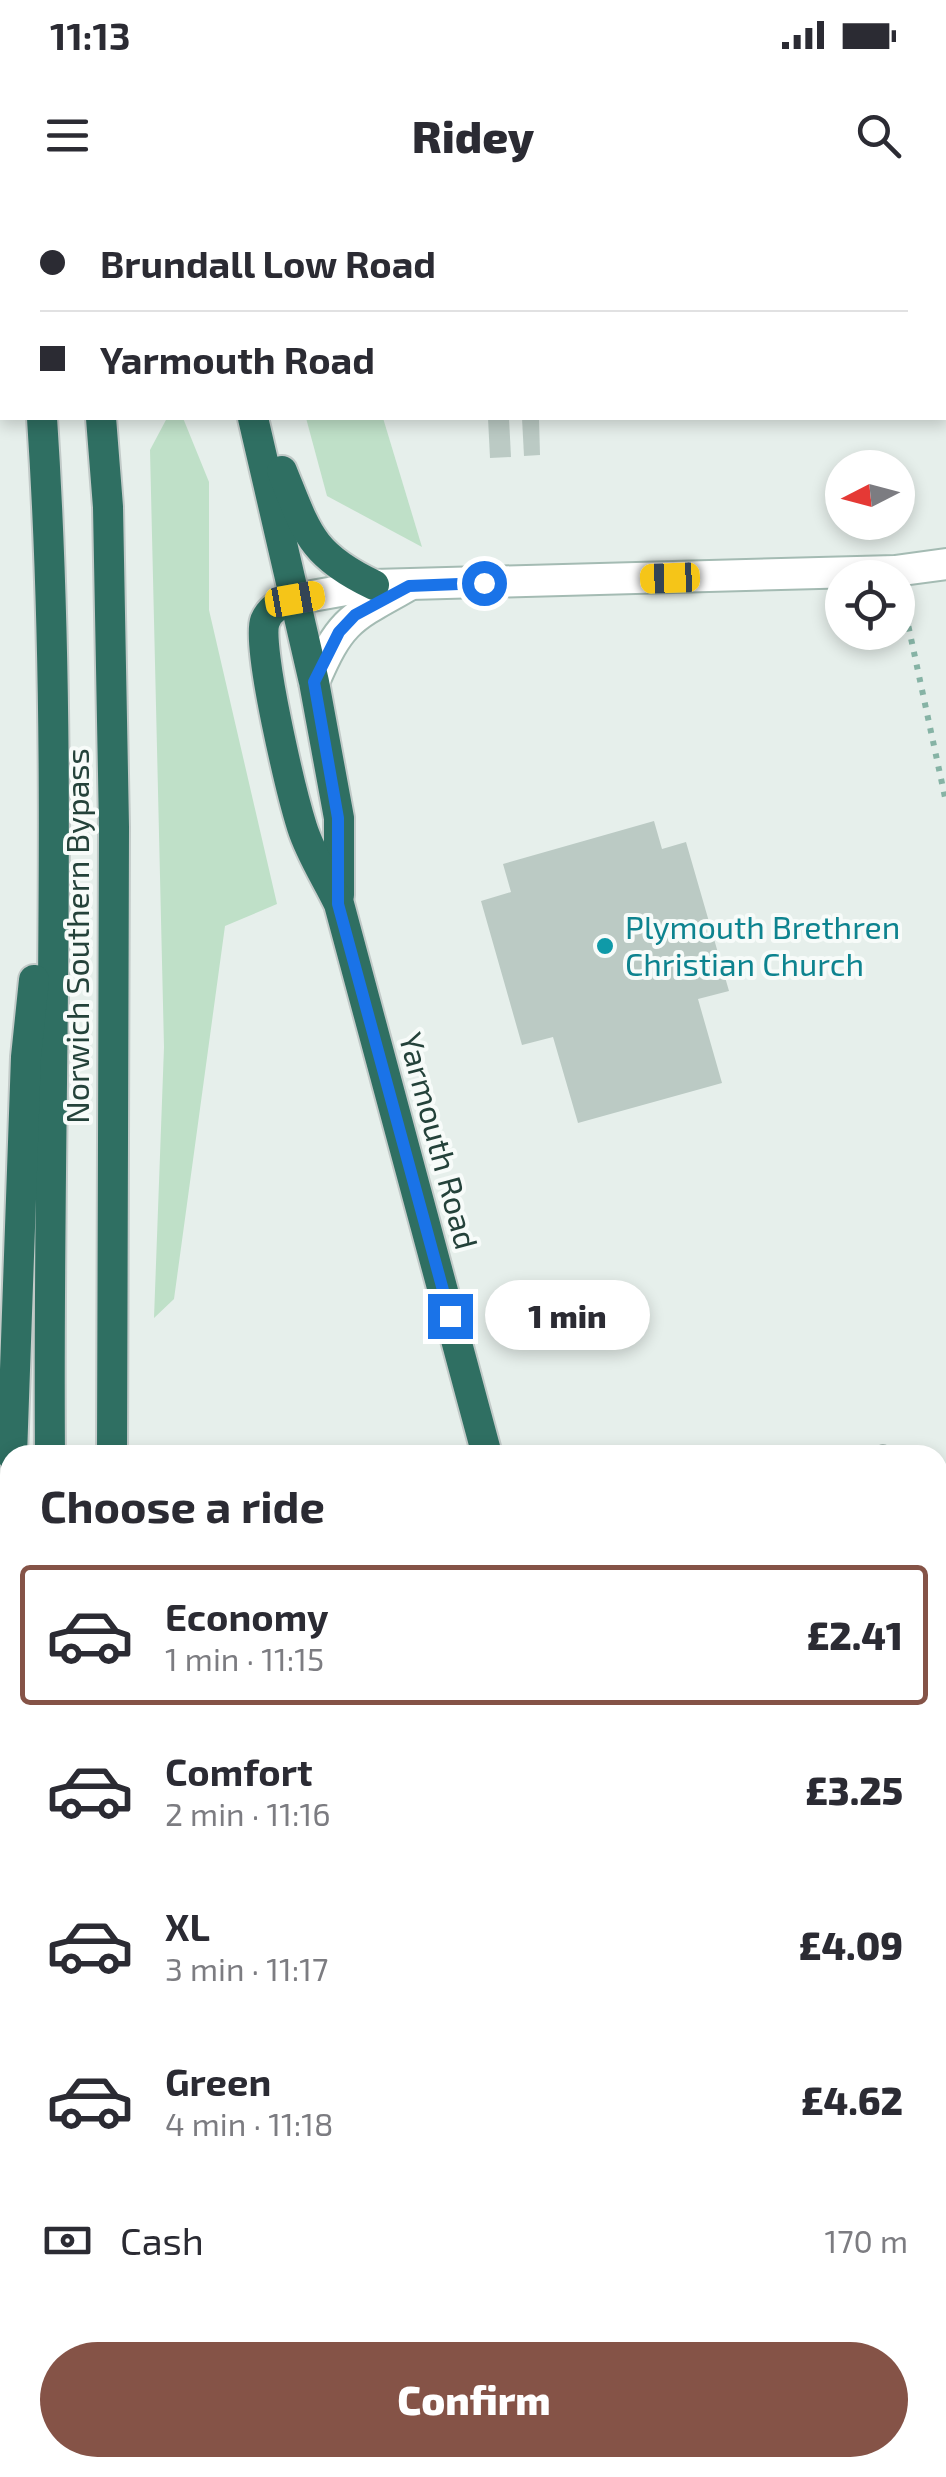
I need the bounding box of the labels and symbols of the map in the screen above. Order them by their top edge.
north arrow [825,450,915,540]
route start [462,561,507,606]
car [639,562,701,594]
car [263,579,327,619]
street label: Norwich Southern Bypass [57,748,95,1124]
place label: Plymouth Brethren Christian Church [625,907,900,982]
marker: Plymouth Brethren Christian Church [594,935,616,957]
street label: Yarmouth Road [393,1028,487,1253]
callout: 1 min [485,1281,650,1351]
route end [428,1294,473,1339]

